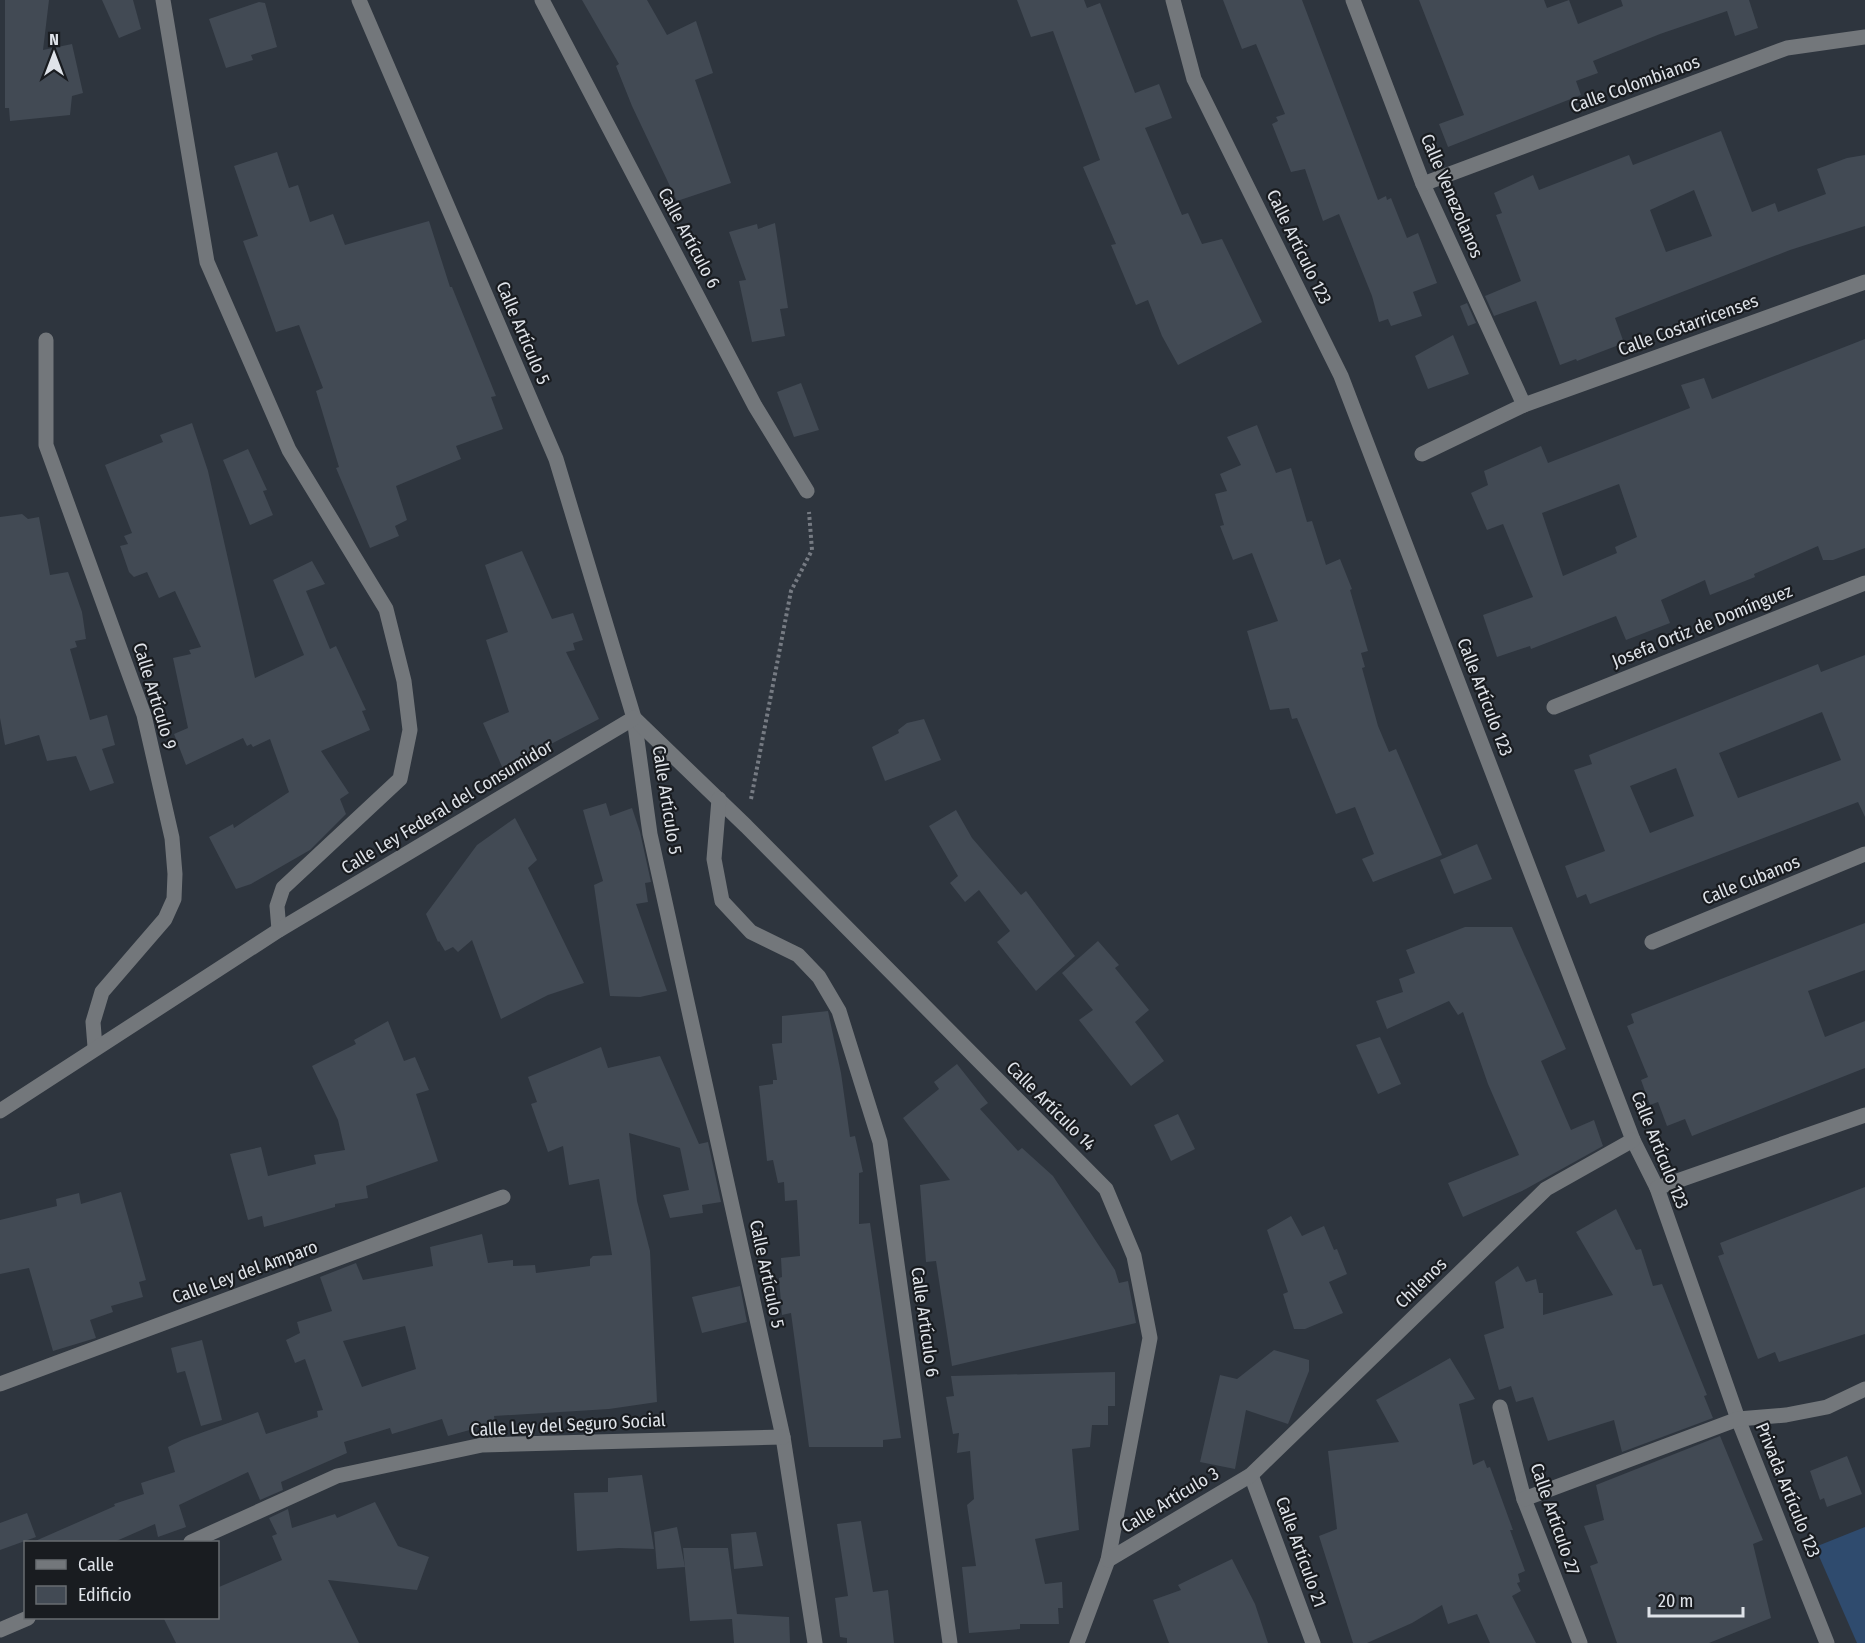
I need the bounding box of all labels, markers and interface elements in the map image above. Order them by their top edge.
north arrow [24,24,84,84]
text: N [49,30,59,49]
street label: Calle Colombianos [1567,50,1703,118]
street label: Calle Venezolanos [1416,131,1488,262]
street label: Calle Artículo 6 [653,184,725,292]
street label: Calle Artículo 123 [1262,186,1336,308]
street label: Calle Artículo 5 [491,278,555,388]
street label: Calle Costarricenses [1615,289,1761,361]
street label: Josefa Ortiz de Domínguez [1609,580,1795,672]
street label: Calle Artículo 123 [1452,635,1518,759]
street label: Calle Artículo 9 [128,640,182,752]
street label: Calle Ley Federal del Consumidor [337,735,557,879]
street label: Calle Artículo 5 [648,744,686,856]
street label: Calle Cubanos [1699,850,1803,910]
street label: Calle Artículo 14 [1002,1057,1100,1155]
street label: Calle Artículo 123 [1626,1088,1694,1212]
street label: Calle Artículo 5 [745,1218,789,1330]
street label: Calle Ley del Amparo [169,1235,321,1309]
street label: Chilenos [1391,1253,1452,1313]
street label: Calle Artículo 6 [906,1266,944,1378]
street label: Calle Ley del Seguro Social [470,1409,666,1441]
street label: Privada Artículo 123 [1751,1419,1825,1561]
street label: Calle Artículo 27 [1526,1460,1584,1578]
street label: Calle Artículo 3 [1117,1462,1223,1538]
street label: Calle Artículo 21 [1271,1494,1331,1610]
legend [24,1541,219,1619]
text: Calle [78,1554,114,1576]
scale bar [1649,1580,1744,1618]
text: Edificio [78,1584,131,1606]
text: 20 m [1658,1590,1693,1612]

